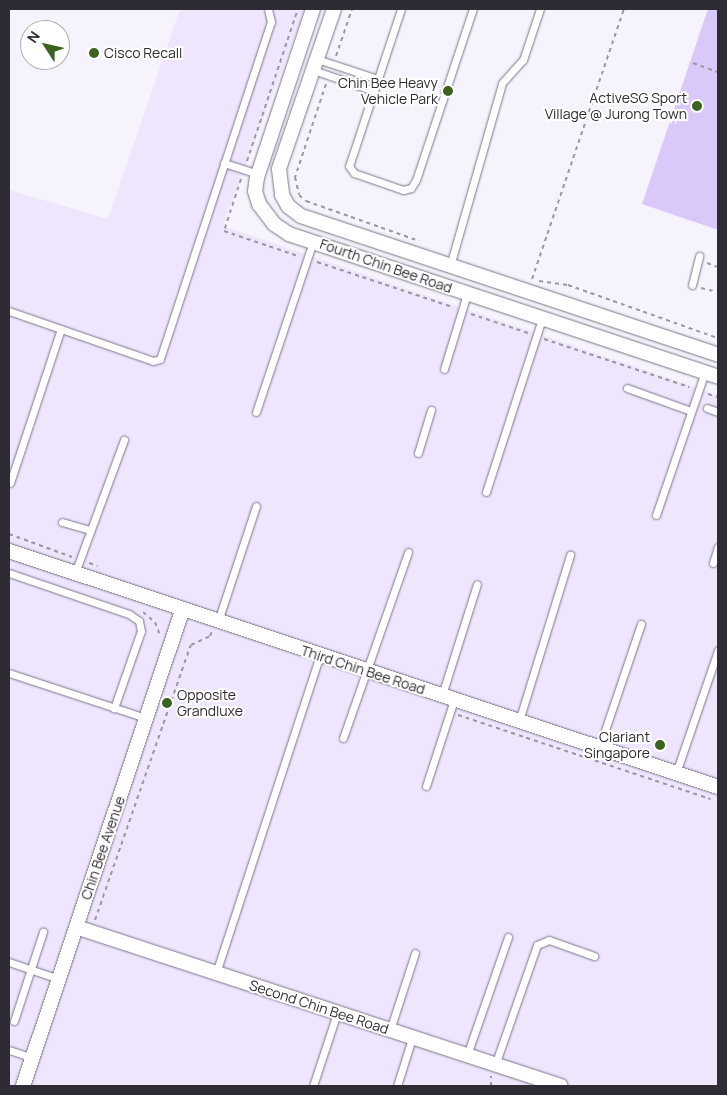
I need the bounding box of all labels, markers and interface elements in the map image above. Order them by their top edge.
north arrow [20,20,70,70]
text: N [22,27,44,46]
place label: Cisco Recall [104,45,182,61]
marker: Cisco Recall [88,47,100,59]
place label: Chin Bee Heavy Vehicle Park [338,75,438,108]
marker: Chin Bee Heavy Vehicle Park [442,85,454,97]
place label: ActiveSG Sport Village @ Jurong Town [545,90,687,122]
marker: ActiveSG Sport Village @ Jurong Town [691,100,703,112]
street label: Fourth Chin Bee Road [318,235,454,297]
street label: Third Chin Bee Road [299,642,427,698]
place label: Opposite Grandluxe [177,687,243,720]
marker: Opposite Grandluxe [161,697,173,709]
place label: Clariant Singapore [584,729,650,762]
marker: Clariant Singapore [654,739,666,751]
street label: Chin Bee Avenue [77,794,129,902]
street label: Second Chin Bee Road [247,977,391,1037]

